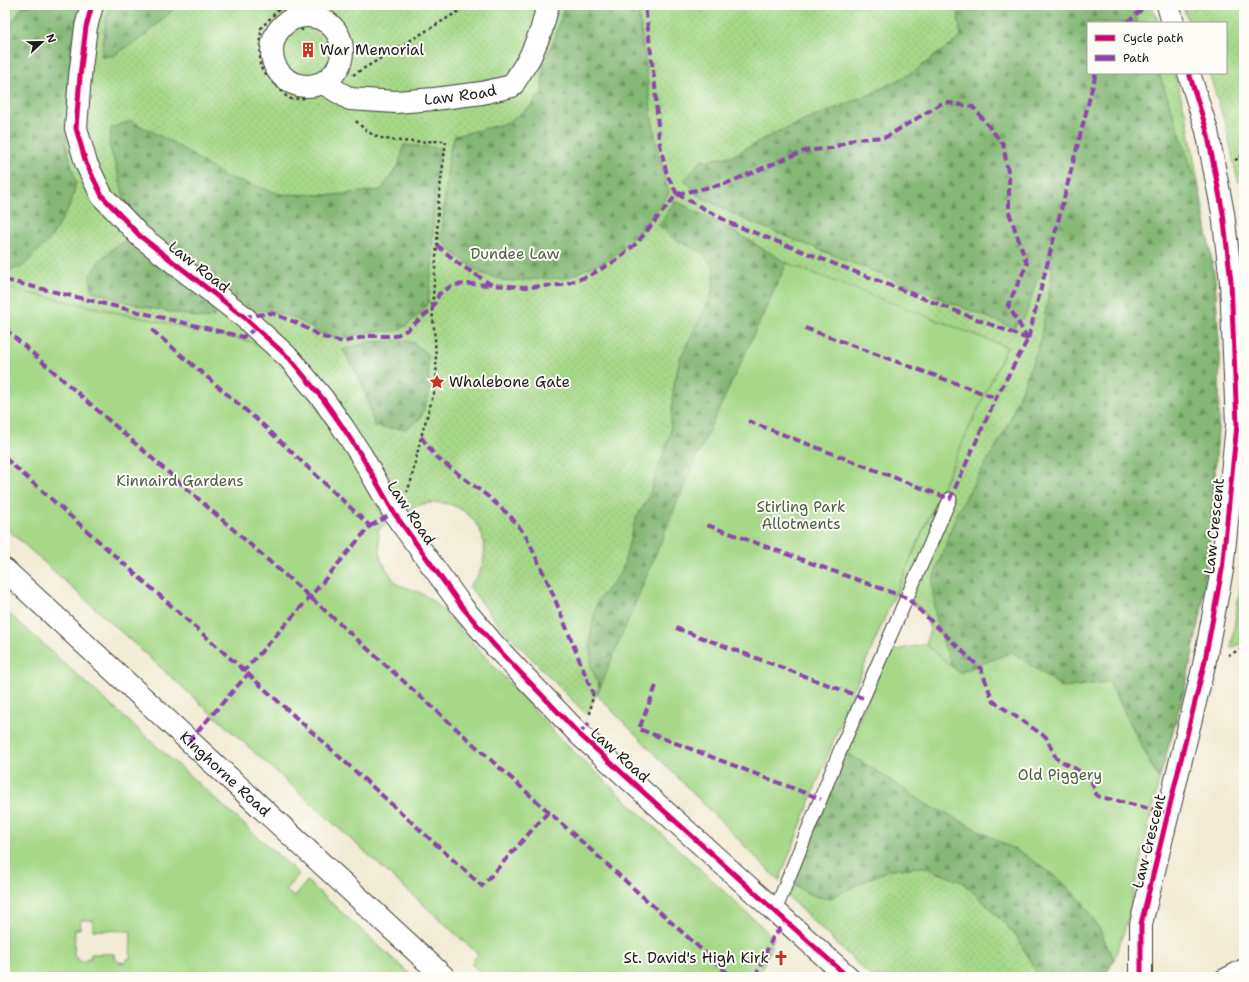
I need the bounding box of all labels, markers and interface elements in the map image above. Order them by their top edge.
north arrow [22,22,62,62]
legend [1087,22,1227,74]
text: Cycle path [1123,30,1184,46]
text: N [42,32,60,46]
place label: War Memorial [320,40,424,60]
building icon: War Memorial [299,41,317,59]
text: Path [1123,50,1149,66]
street label: Law Road [423,80,499,110]
street label: Law Road [164,237,234,298]
park label: Dundee Law [470,244,560,264]
place label: Whalebone Gate [449,372,570,392]
place icon: Whalebone Gate [428,373,446,391]
park label: Kinnaird Gardens [116,471,244,491]
street label: Law Road [382,477,440,549]
street label: Law Crescent [1199,477,1229,575]
park label: Stirling Park Allotments [756,497,846,534]
street label: Law Road [586,723,654,787]
street label: Kinghorne Road [175,727,275,821]
park label: Old Piggery [1018,765,1102,785]
street label: Law Crescent [1128,792,1170,890]
place label: St. David's High Kirk [623,948,769,968]
church icon: St. David's High Kirk [772,949,790,967]

